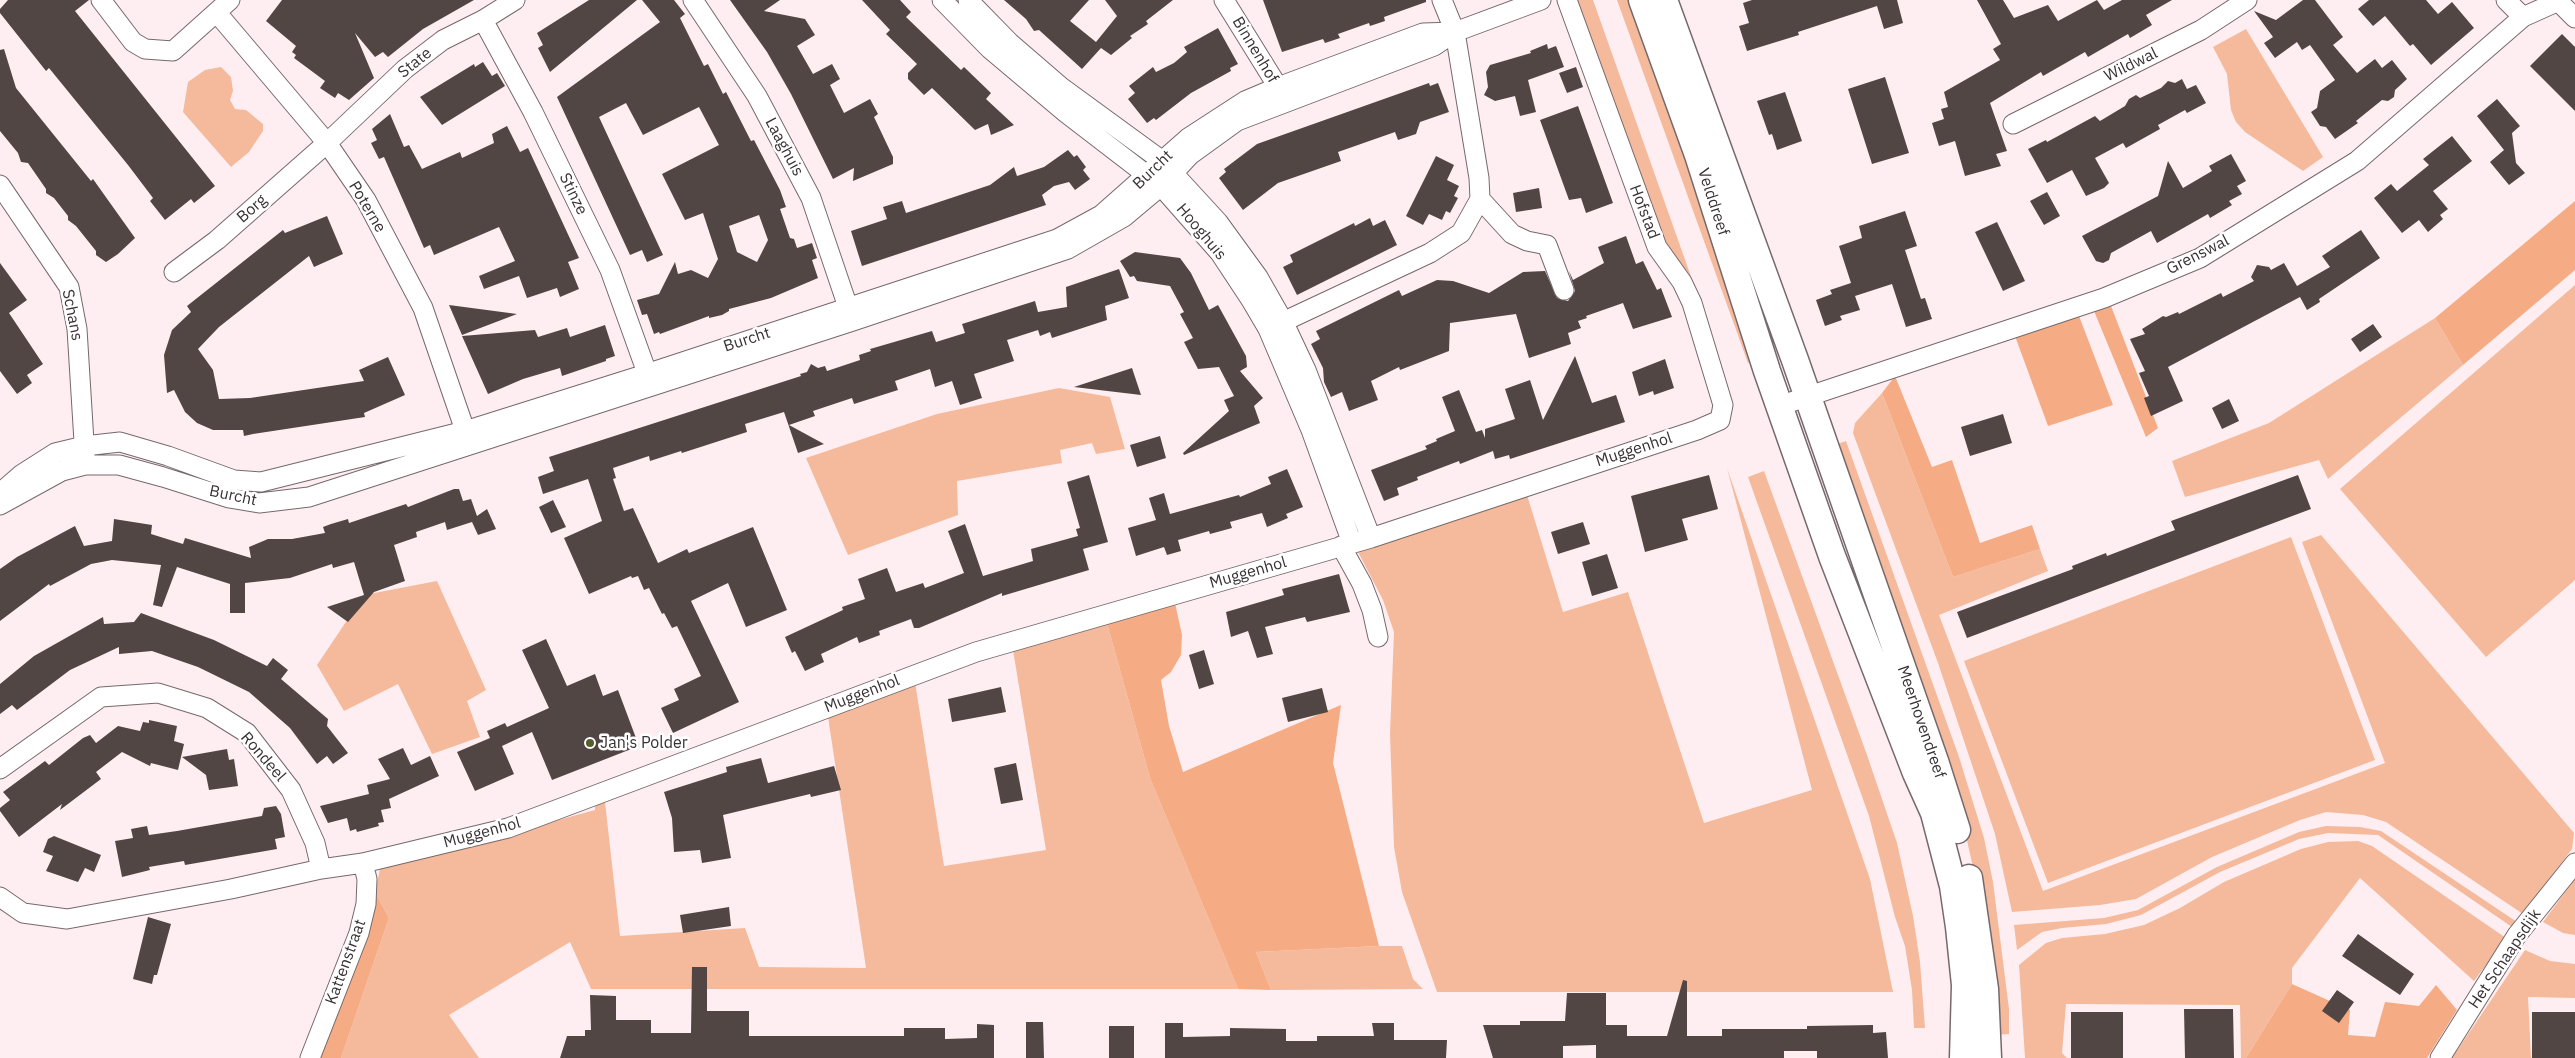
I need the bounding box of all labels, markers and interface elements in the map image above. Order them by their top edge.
street label: Binnenhof [1228,13,1282,87]
street label: State [394,44,436,82]
street label: Wildwal [2101,44,2161,86]
street label: Laaghuis [761,114,807,180]
street label: Burcht [1129,146,1177,194]
street label: Velddreef [1693,166,1733,238]
street label: Stinze [555,170,591,218]
street label: Poterne [344,178,390,236]
street label: Hofstad [1625,182,1663,242]
street label: Borg [233,191,271,227]
street label: Hooghuis [1172,200,1230,264]
street label: Grenswal [2164,231,2232,279]
street label: Schans [58,288,86,342]
street label: Burcht [721,323,773,357]
street label: Muggenhol [1593,429,1675,471]
street label: Burcht [207,482,259,510]
street label: Muggenhol [1207,553,1289,593]
street label: Meerhovendreef [1893,663,1949,781]
street label: Muggenhol [822,671,902,717]
street label: Rondeel [236,728,290,786]
place label: Jan's Polder [600,733,688,753]
marker: Jan's Polder [584,737,596,749]
street label: Muggenhol [441,813,523,853]
street label: Het Schaapsdijk [2465,906,2545,1012]
street label: Kattenstraat [322,917,370,1007]

